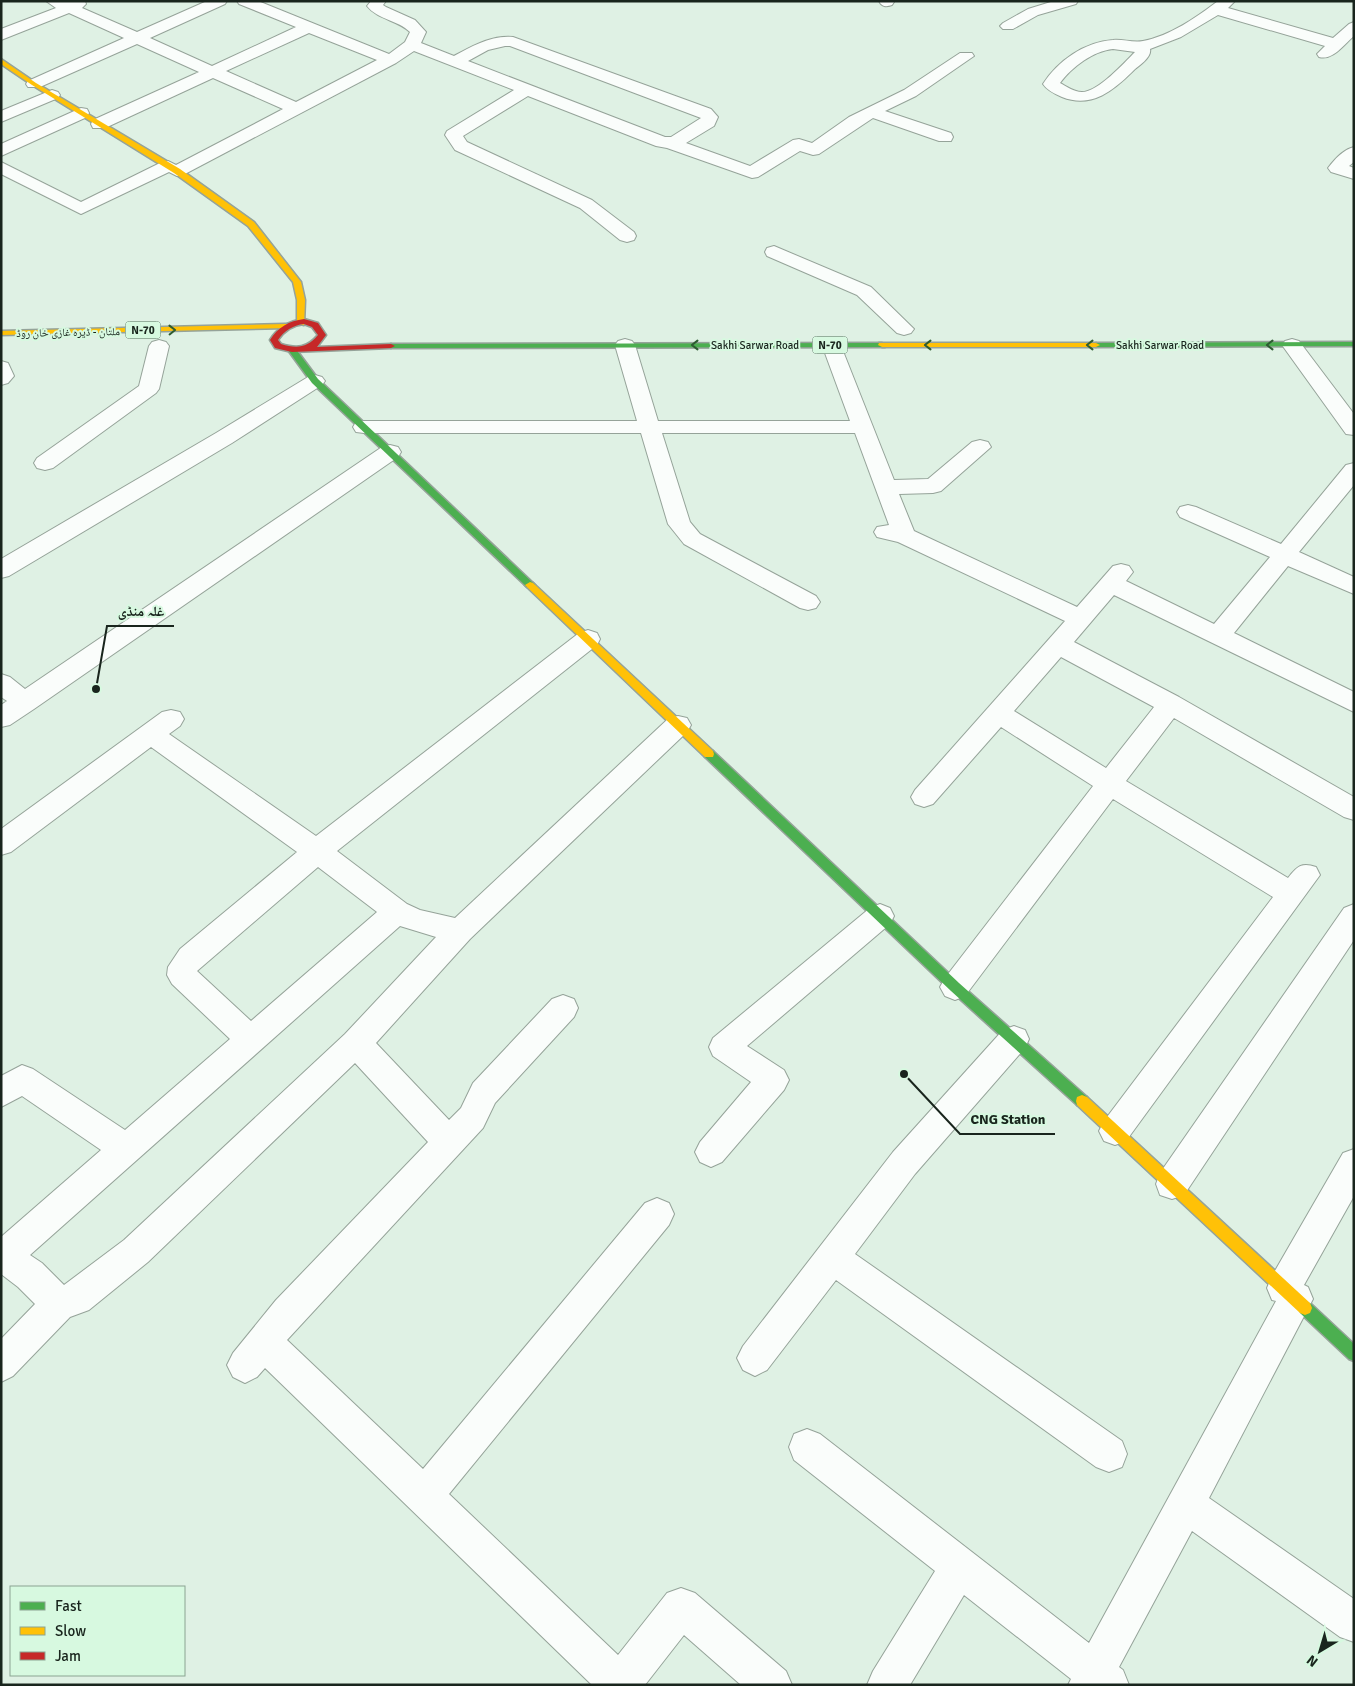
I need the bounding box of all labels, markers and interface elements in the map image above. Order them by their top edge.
road number: N-70 [126,322,160,338]
street label: ملتان - ڈیرہ غازی خان روڈ [16,325,120,340]
one-way arrow [169,325,177,335]
road number: N-70 [812,336,848,354]
street label: Sakhi Sarwar Road [711,339,799,352]
street label: Sakhi Sarwar Road [1116,339,1204,352]
one-way arrow [691,340,698,350]
one-way arrow [923,340,931,350]
one-way arrow [1086,340,1094,350]
one-way arrow [1266,340,1274,350]
callout: غلہ منڈی [107,597,174,626]
text: غلہ منڈی [118,603,164,620]
callout: CNG Station [960,1105,1055,1134]
text: CNG Station [970,1111,1046,1128]
legend [10,1586,185,1676]
text: Fast [55,1597,82,1615]
text: Slow [55,1622,86,1640]
north arrow [1295,1626,1345,1676]
text: Jam [55,1647,81,1665]
text: N [1303,1651,1321,1671]

